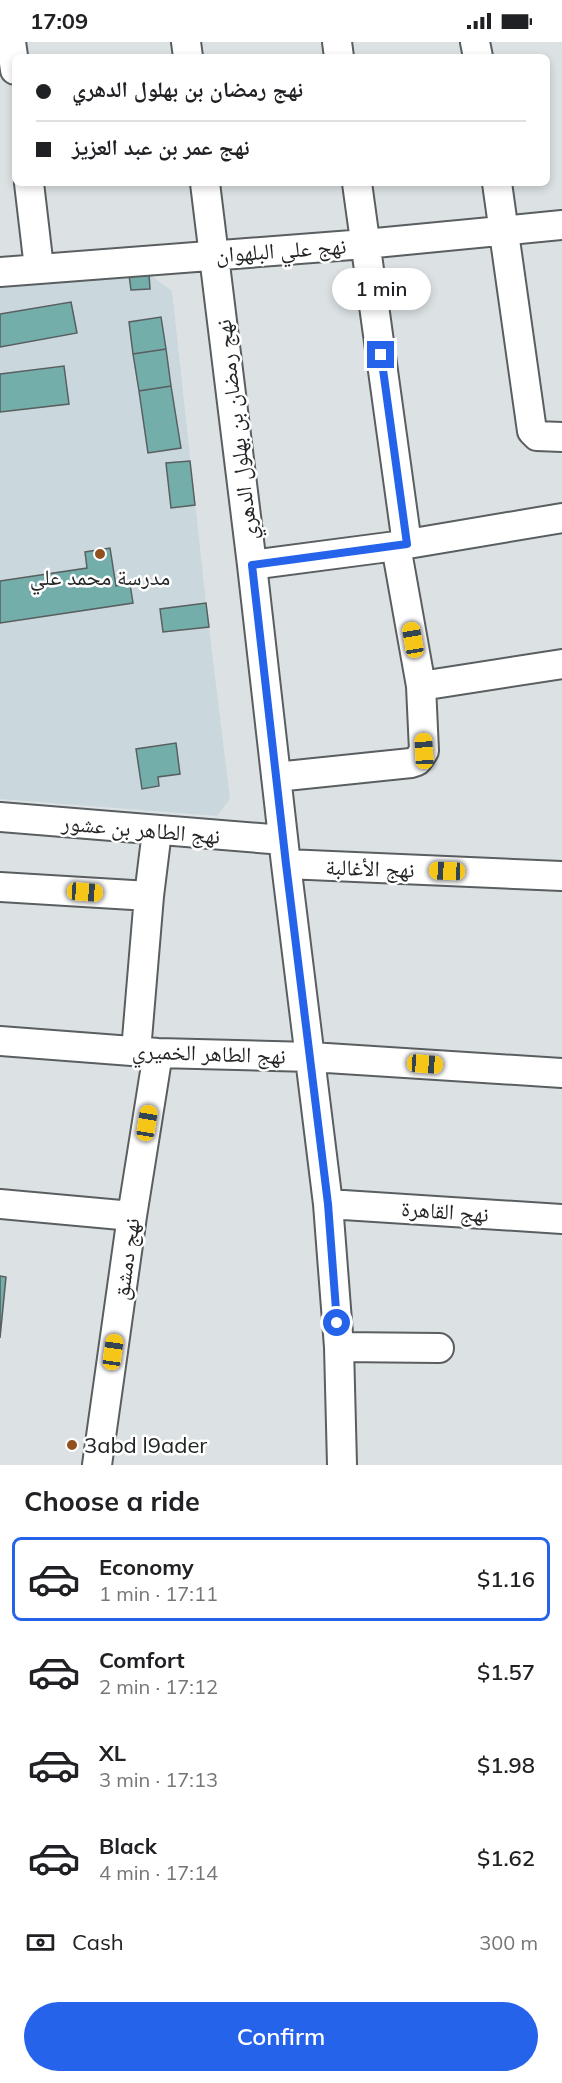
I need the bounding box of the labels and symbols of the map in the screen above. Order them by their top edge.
street label: نهج علي البلهوان [215,231,347,272]
callout: 1 min [332,268,430,310]
street label: نهج رمضان بن بهلول الدهري [209,318,267,542]
route end [367,341,394,368]
marker: مدرسة محمد علي [93,547,107,561]
place label: مدرسة محمد علي [30,563,170,595]
car [401,621,425,659]
car [414,733,434,769]
street label: نهج الطاهر بن عشور [60,808,221,850]
street label: نهج الأغالبة [325,852,415,884]
car [429,861,465,881]
car [66,882,104,902]
street label: نهج الطاهر الخميري [131,1036,286,1073]
car [406,1054,444,1074]
car [135,1104,159,1142]
street label: نهج القاهرة [400,1194,490,1228]
street label: نهج دمشق [106,1216,146,1302]
route start [323,1309,350,1336]
car [102,1333,124,1371]
place label: 3abd l9ader [84,1431,207,1459]
marker: 3abd l9ader [65,1438,79,1452]

